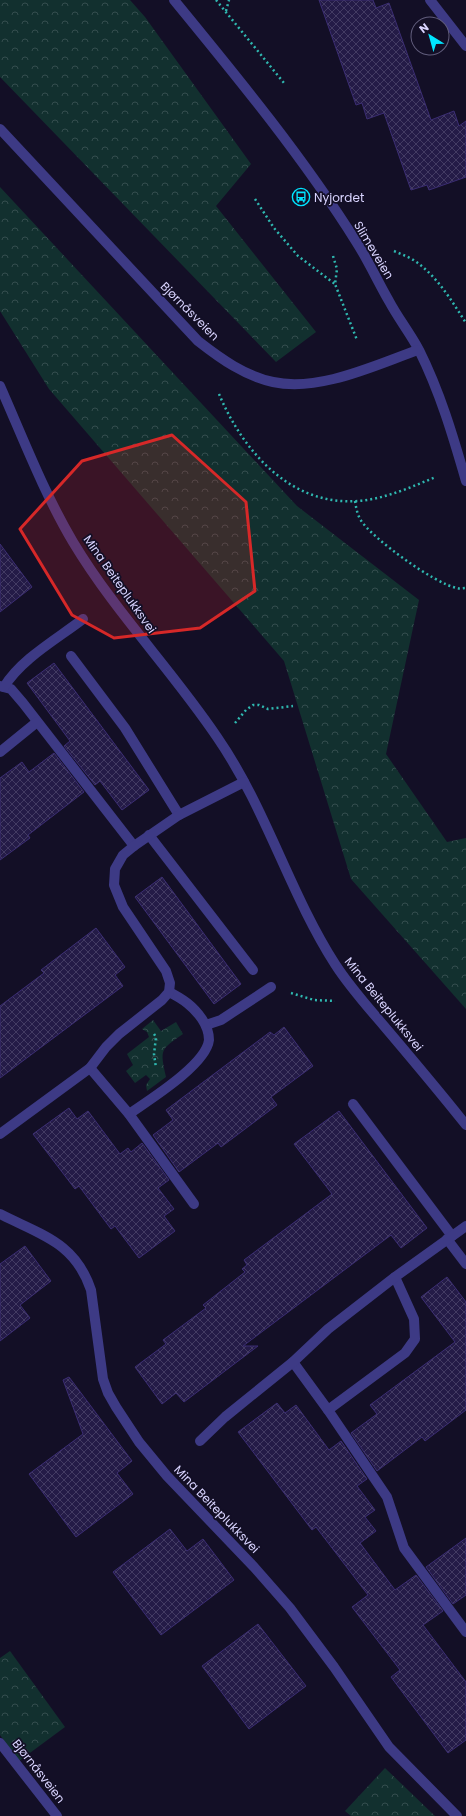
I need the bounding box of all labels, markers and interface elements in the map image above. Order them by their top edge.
north arrow [410,16,450,56]
text: N [416,19,432,37]
bus stop icon: Nyjordet [291,187,311,207]
place label: Nyjordet [314,189,364,206]
street label: Slimeveien [350,218,398,282]
street label: Bjørnåsveien [157,278,223,344]
street label: Mina Beiteplukksvei [80,531,160,637]
street label: Mina Beiteplukksvei [341,953,427,1055]
street label: Mina Beiteplukksvei [170,1461,264,1557]
street label: Bjørnåsveien [9,1736,69,1806]

